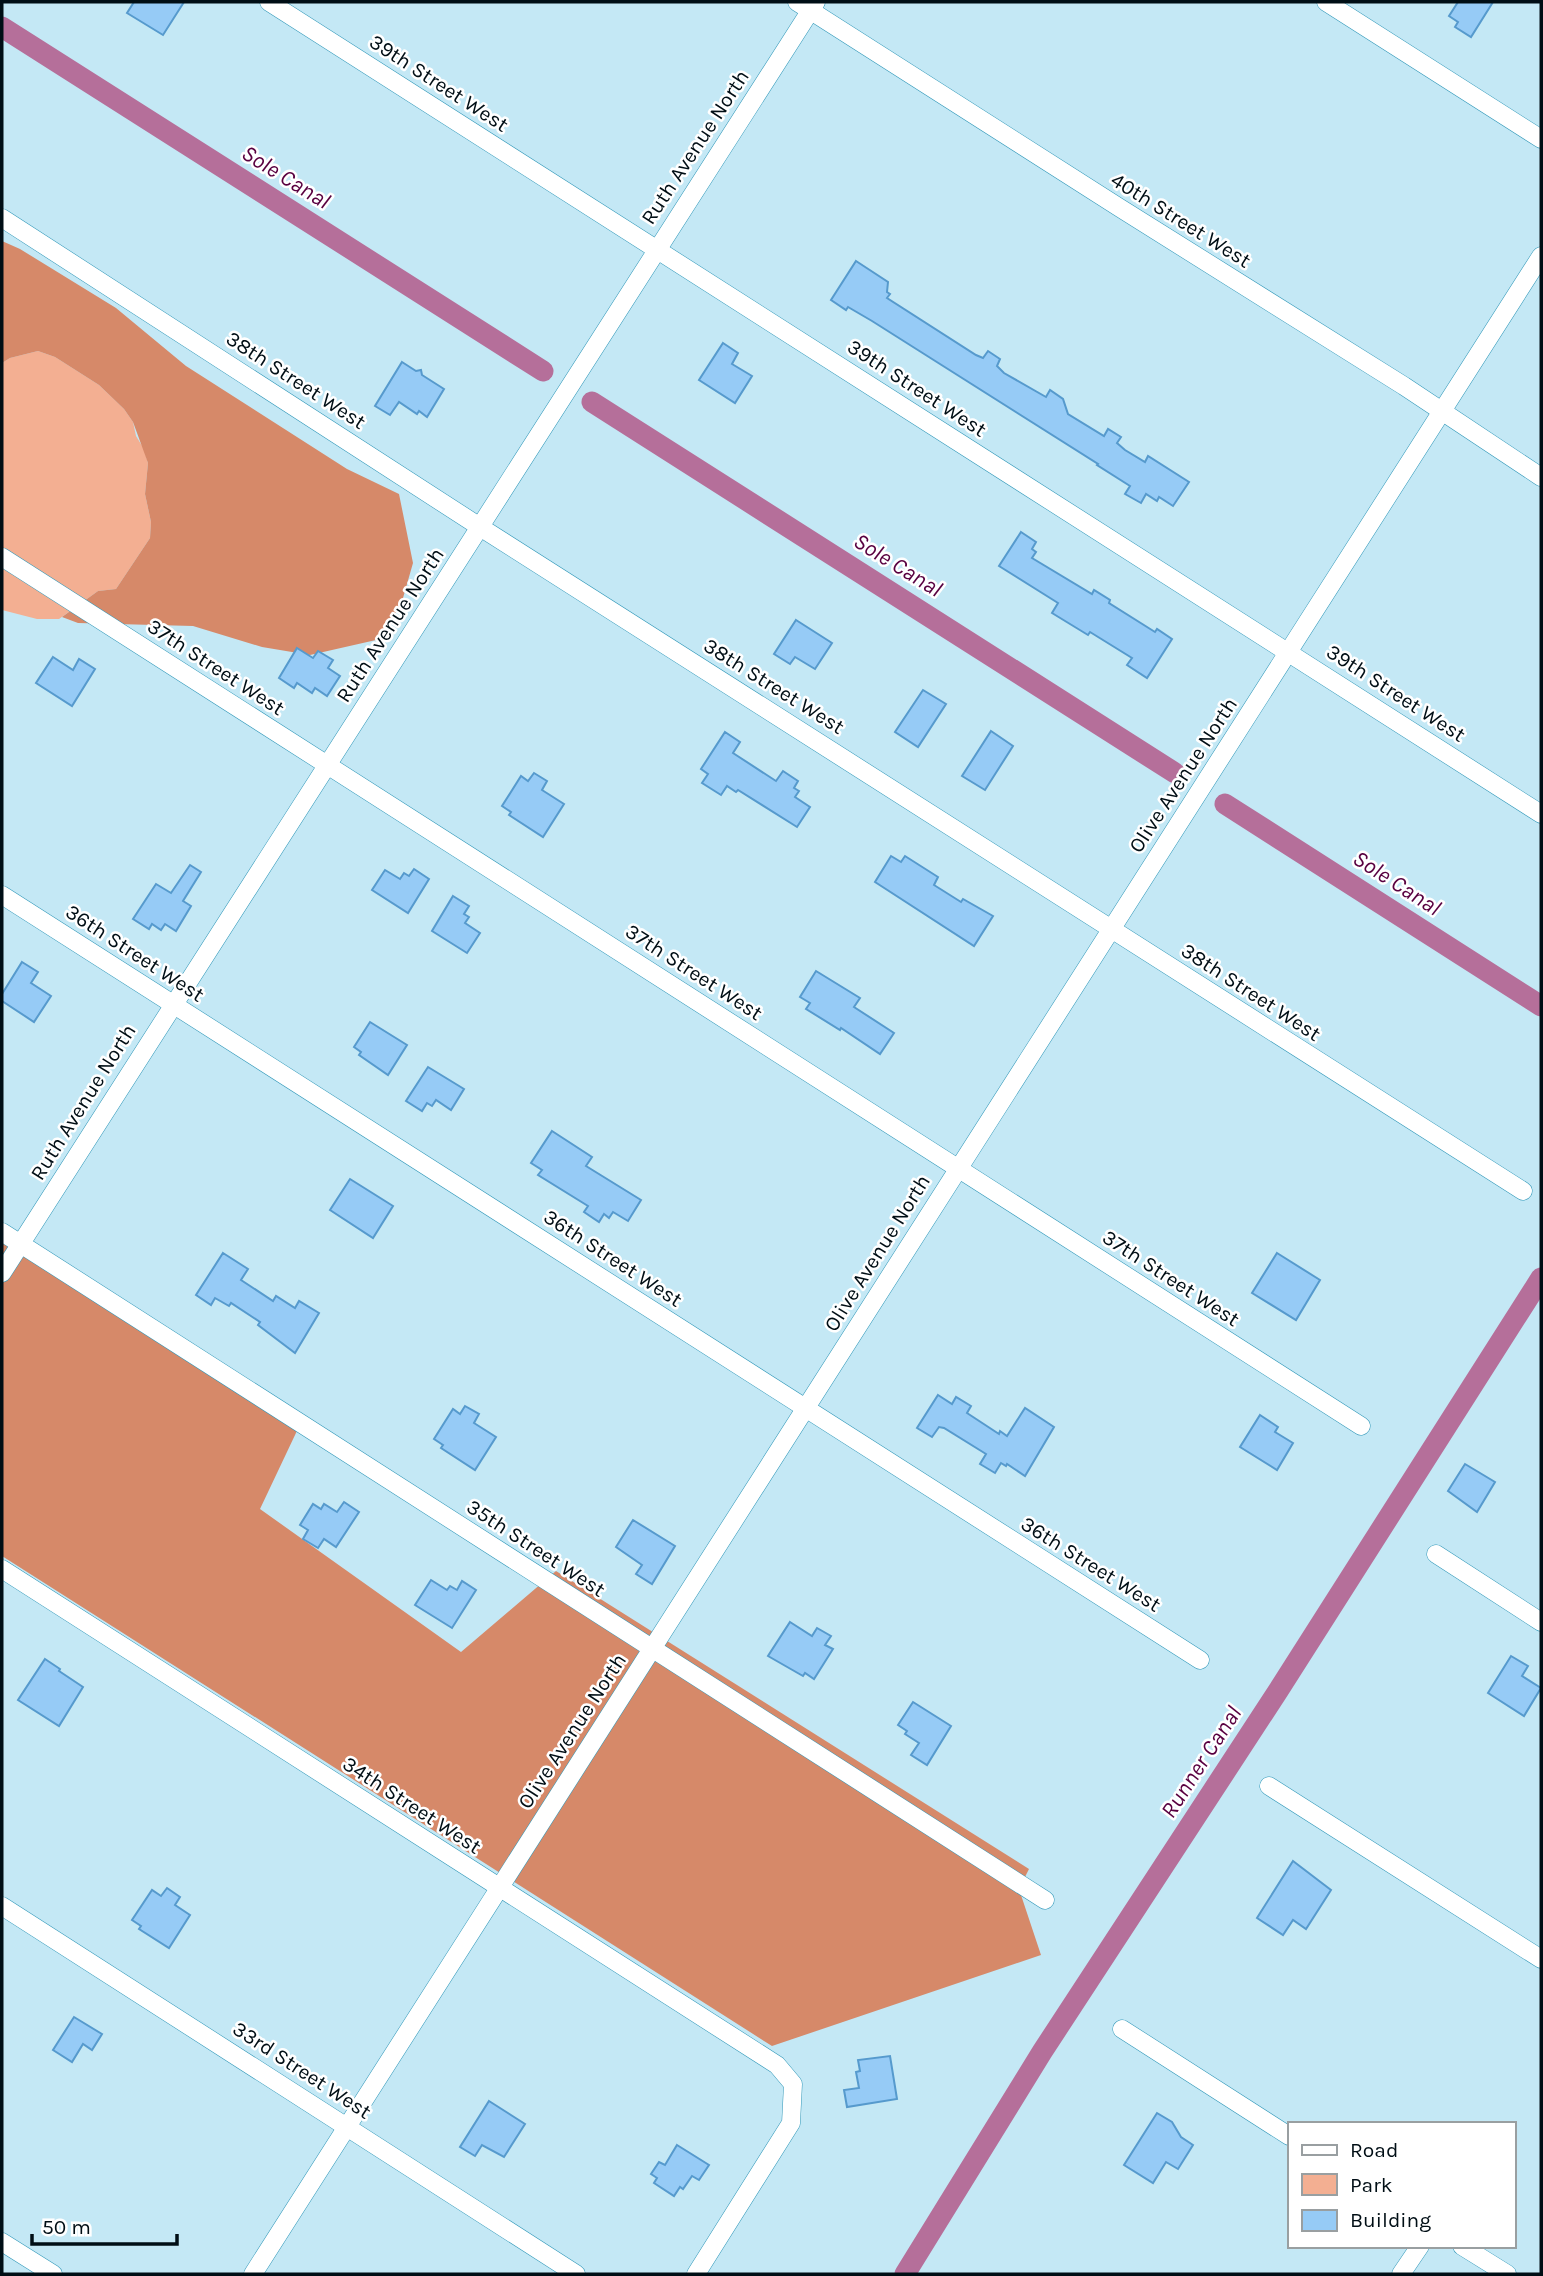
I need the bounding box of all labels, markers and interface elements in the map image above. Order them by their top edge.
street label: 39th Street West [365,29,513,137]
street label: Ruth Avenue North [636,65,754,229]
water label: Sole Canal [237,139,335,215]
street label: 40th Street West [1107,167,1255,273]
street label: 38th Street West [222,326,370,434]
street label: 39th Street West [843,334,991,442]
water label: Sole Canal [849,527,947,603]
street label: Ruth Avenue North [331,543,449,707]
street label: 37th Street West [143,614,289,720]
street label: 38th Street West [699,633,849,739]
street label: 39th Street West [1322,639,1470,747]
street label: Olive Avenue North [1124,693,1242,857]
water label: Sole Canal [1348,845,1446,921]
street label: 36th Street West [61,899,209,1007]
street label: 37th Street West [621,919,767,1025]
street label: 38th Street West [1177,938,1325,1046]
street label: Ruth Avenue North [25,1020,141,1184]
street label: Olive Avenue North [819,1170,935,1336]
street label: 36th Street West [539,1204,687,1312]
street label: 37th Street West [1098,1225,1244,1331]
street label: 35th Street West [462,1494,610,1602]
street label: 36th Street West [1017,1511,1165,1617]
street label: Olive Avenue North [513,1649,631,1813]
water label: Runner Canal [1155,1701,1247,1823]
street label: 34th Street West [338,1751,486,1859]
street label: 33rd Street West [228,2016,376,2124]
legend [1288,2122,1515,2248]
text: Road [1350,2138,1398,2162]
text: Park [1350,2173,1393,2197]
scale bar [32,2202,177,2246]
text: Building [1350,2208,1431,2232]
text: 50 m [42,2215,91,2239]

